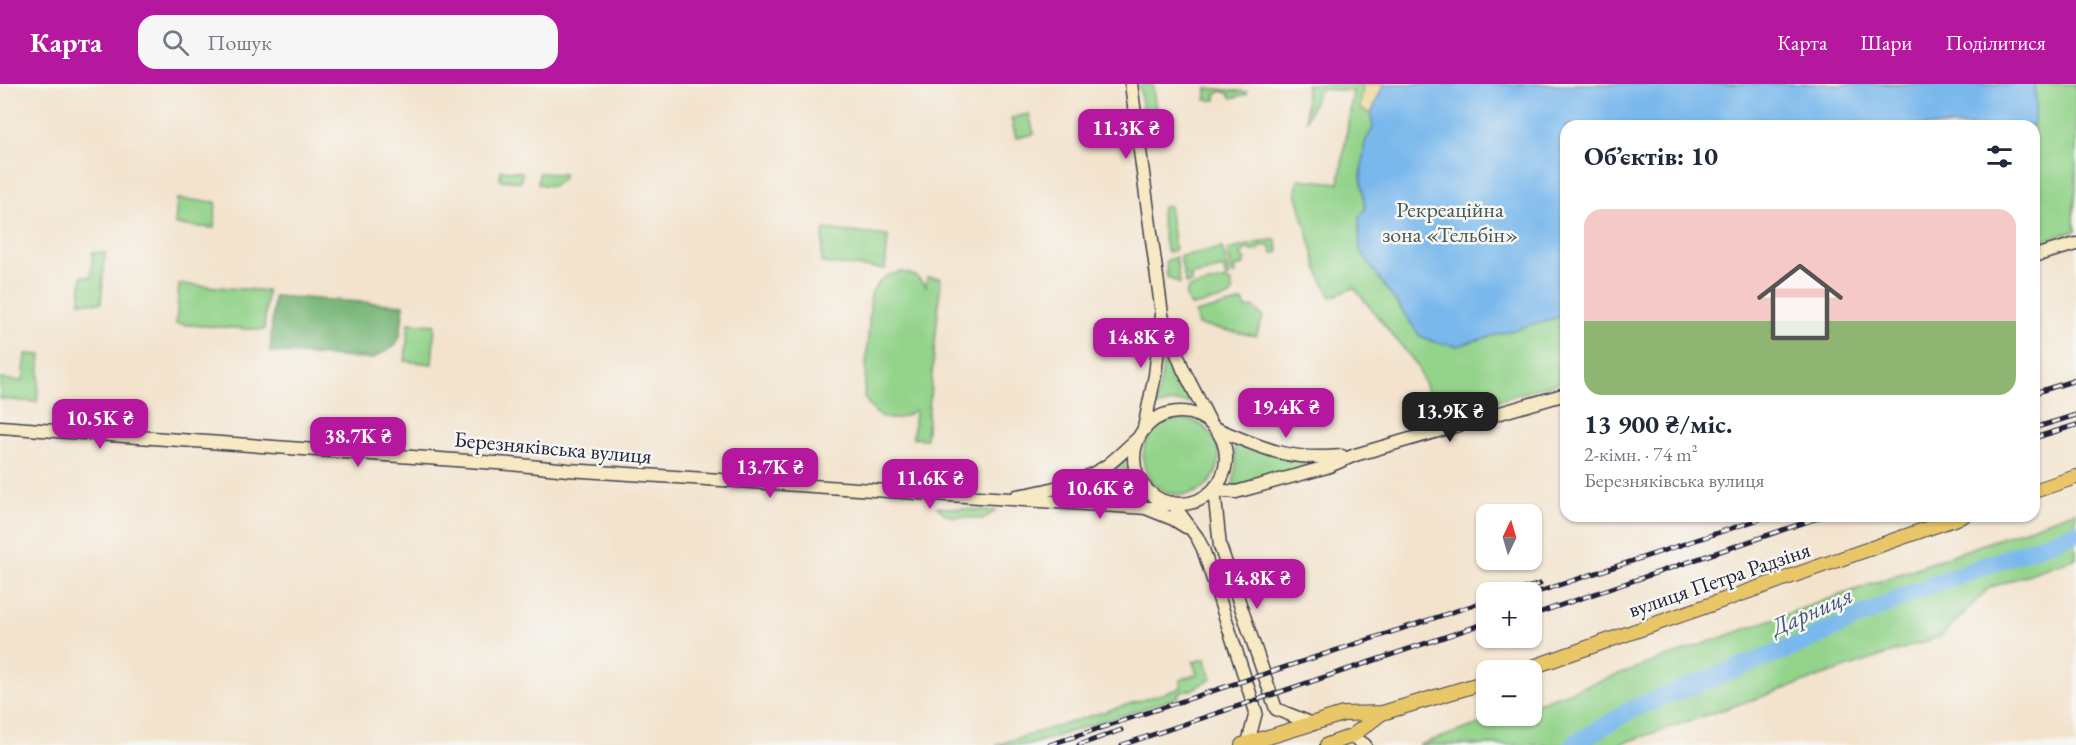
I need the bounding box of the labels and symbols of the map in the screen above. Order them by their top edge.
pin: 11.3K ₴ [1071,109,1181,160]
park label: Рекреаційна зона «Тельбін» [1382,195,1518,249]
pin: 14.8K ₴ [1086,318,1196,369]
pin: 19.4K ₴ [1231,388,1341,439]
pin: 13.9K ₴ [1395,392,1505,443]
pin: 10.5K ₴ [45,399,155,450]
pin: 38.7K ₴ [303,417,413,468]
street label: Березняківська вулиця [453,424,653,471]
pin: 13.7K ₴ [715,448,825,499]
pin: 11.6K ₴ [875,459,985,510]
pin: 10.6K ₴ [1045,469,1155,520]
north arrow [1476,504,1542,570]
street label: вулиця Петра Радзіня [1624,535,1814,624]
pin: 14.8K ₴ [1202,559,1312,610]
water label: Дарниця [1764,579,1858,643]

